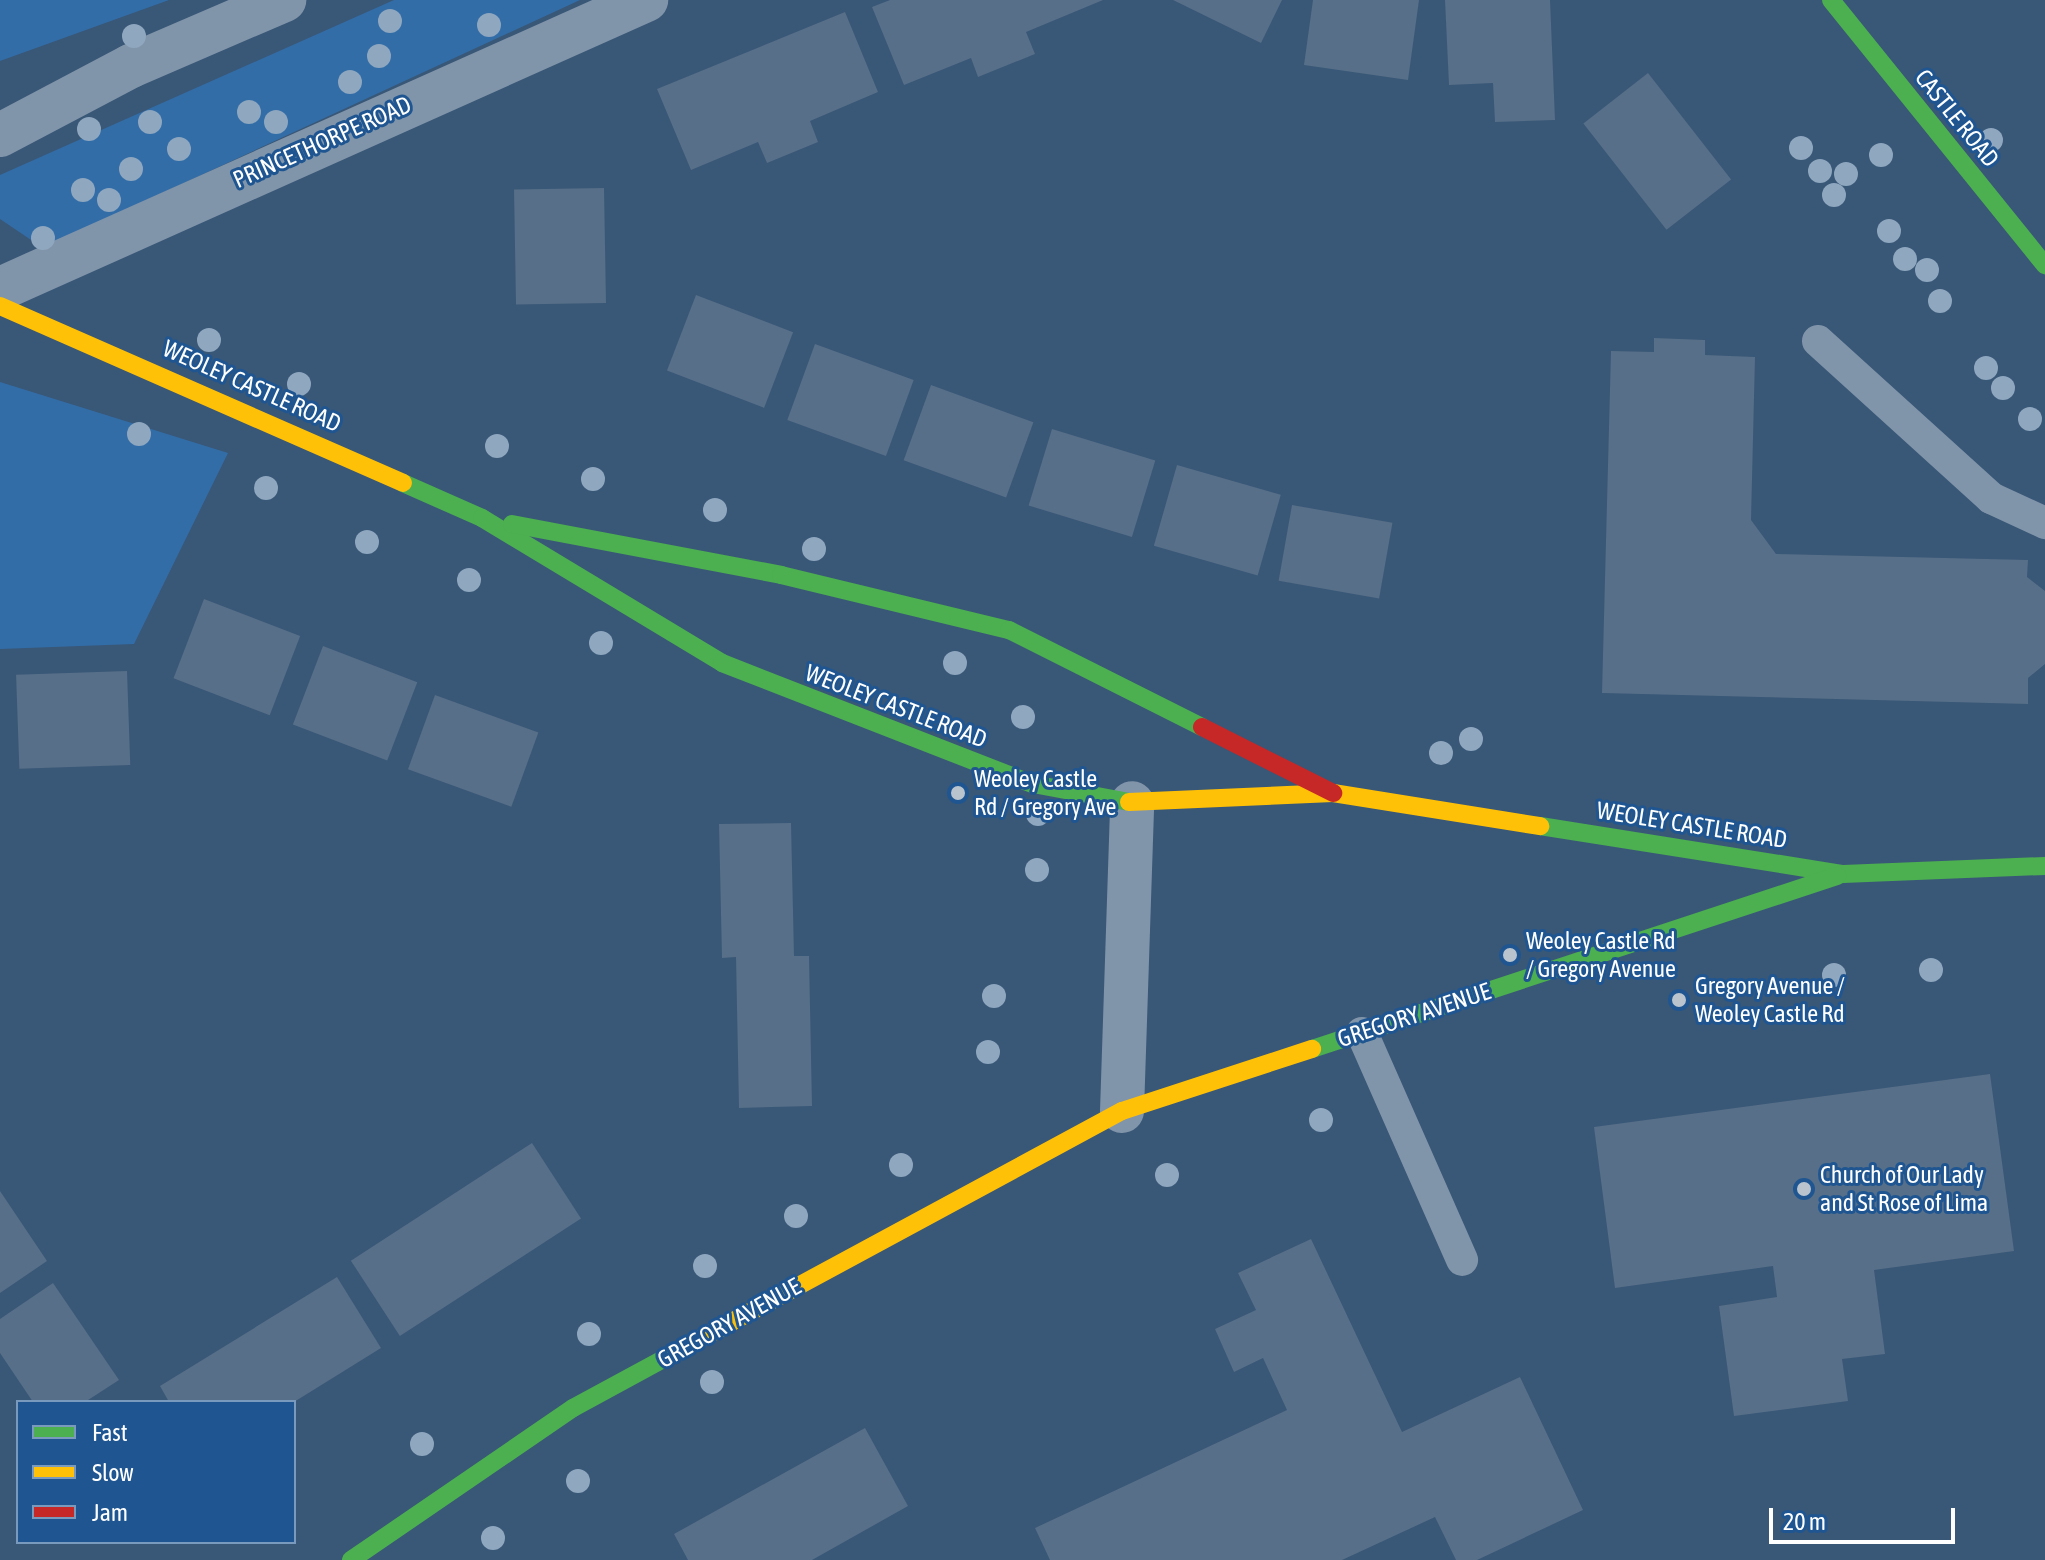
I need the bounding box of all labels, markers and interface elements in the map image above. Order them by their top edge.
street label: CASTLE ROAD [1909,63,2005,173]
street label: PRINCETHORPE ROAD [229,90,415,194]
street label: WEOLEY CASTLE ROAD [158,334,346,438]
street label: WEOLEY CASTLE ROAD [801,658,991,754]
place label: Weoley Castle Rd / Gregory Ave [974,765,1116,821]
marker: Weoley Castle Rd / Gregory Ave [949,784,967,802]
street label: WEOLEY CASTLE ROAD [1595,796,1789,854]
place label: Weoley Castle Rd / Gregory Avenue [1526,927,1676,983]
marker: Weoley Castle Rd / Gregory Avenue [1501,946,1519,964]
place label: Gregory Avenue / Weoley Castle Rd [1695,972,1845,1028]
street label: GREGORY AVENUE [1334,977,1494,1053]
marker: Gregory Avenue / Weoley Castle Rd [1670,991,1688,1009]
place label: Church of Our Lady and St Rose of Lima [1820,1161,1988,1217]
marker: Church of Our Lady and St Rose of Lima [1795,1180,1813,1198]
street label: GREGORY AVENUE [652,1272,806,1374]
legend [16,1400,296,1544]
text: Fast [92,1419,128,1446]
text: Slow [92,1459,134,1486]
scale bar [1773,1492,1959,1542]
text: Jam [92,1499,128,1526]
text: 20 m [1783,1508,1826,1535]

